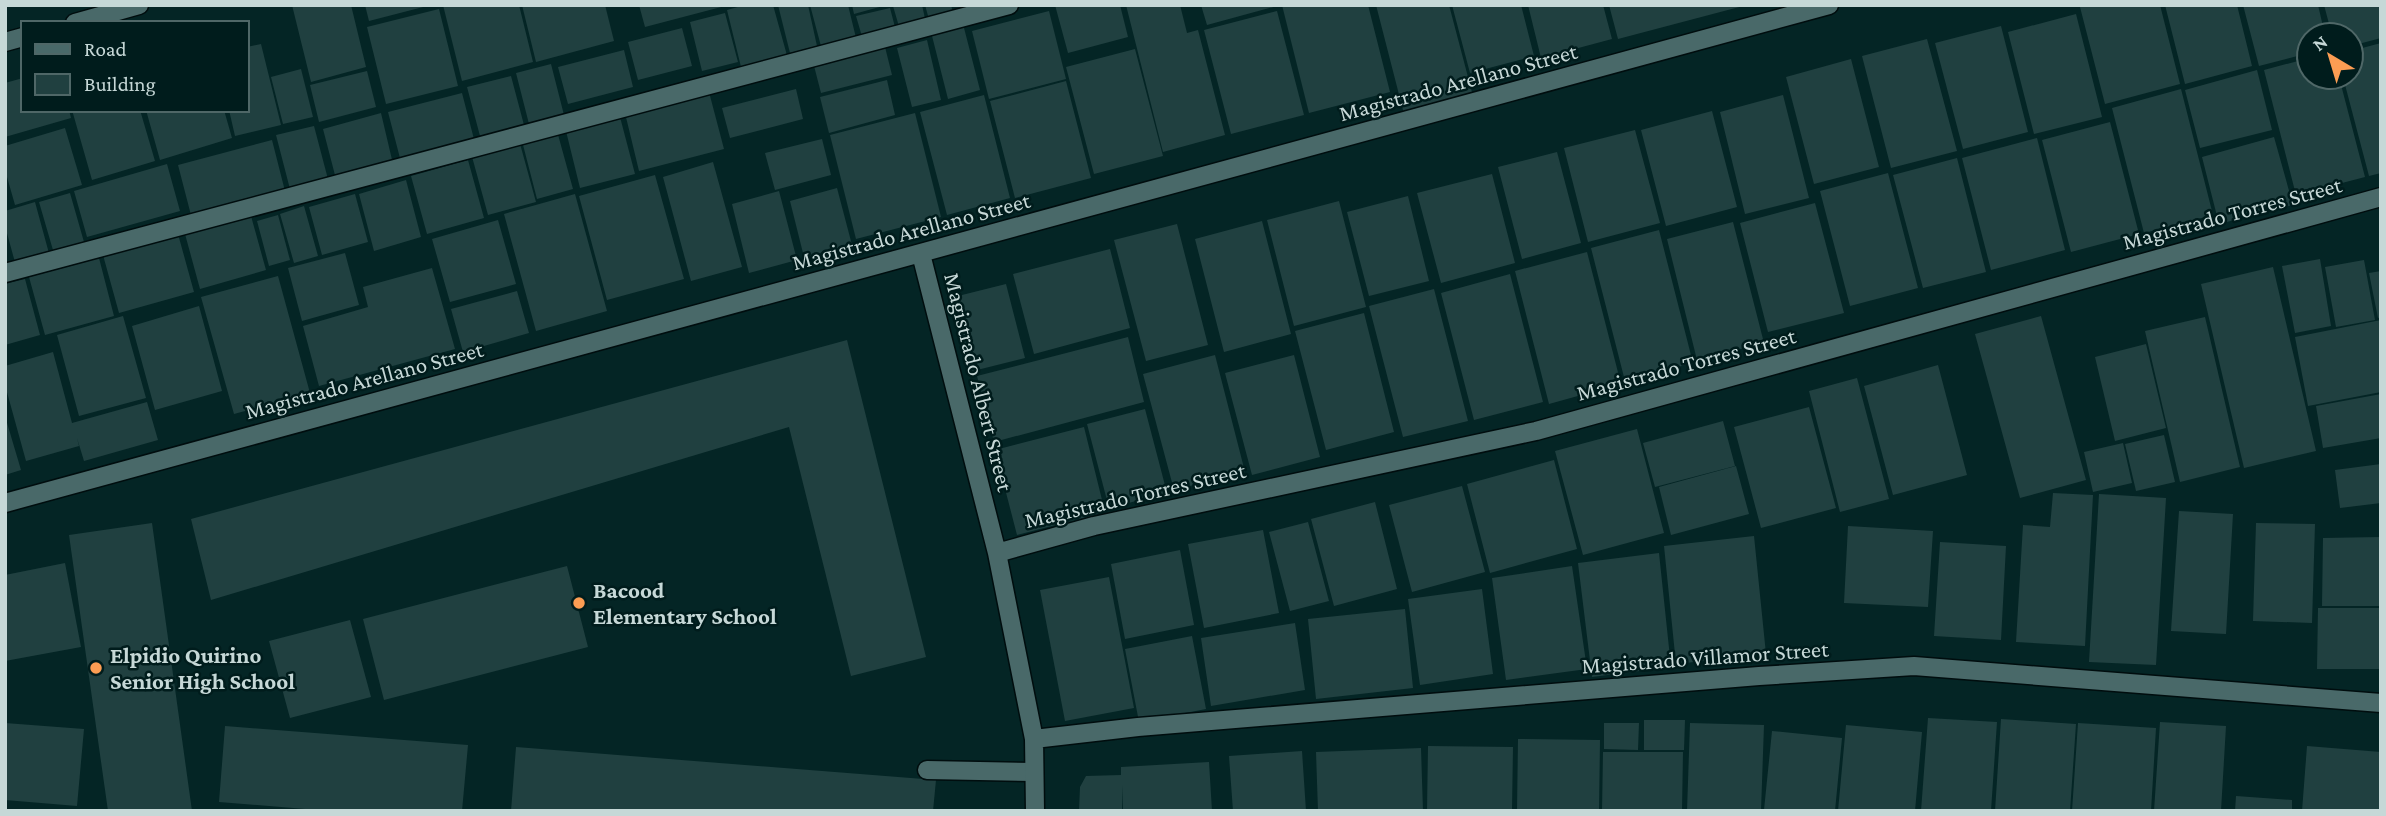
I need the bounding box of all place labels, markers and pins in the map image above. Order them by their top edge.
place label: Bacood Elementary School [593,577,777,629]
marker: Bacood Elementary School [571,595,587,611]
place label: Elpidio Quirino Senior High School [110,642,295,694]
marker: Elpidio Quirino Senior High School [88,660,104,676]

